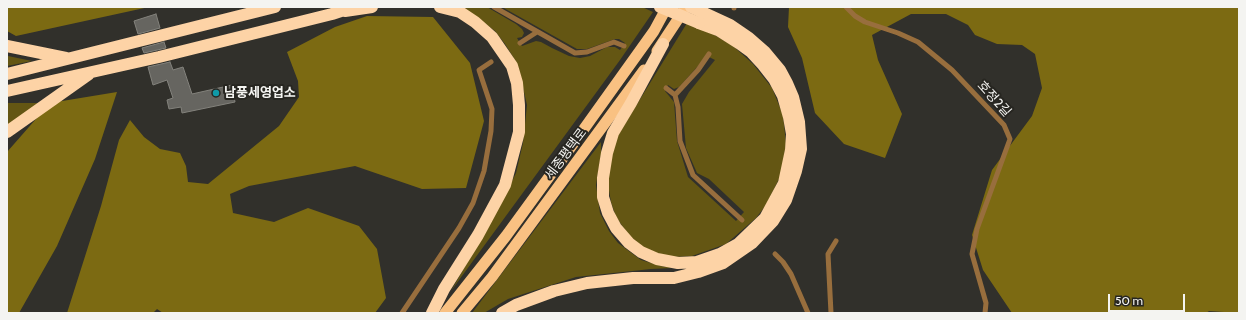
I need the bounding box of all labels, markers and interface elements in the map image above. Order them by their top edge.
street label: 호정2길 [974,78,1014,120]
place label: 남풍세영업소 [224,85,296,101]
marker: 남풍세영업소 [211,88,221,98]
street label: 세종평택로 [542,125,590,183]
scale bar [1110,286,1187,312]
text: 50 m [1115,293,1143,308]

